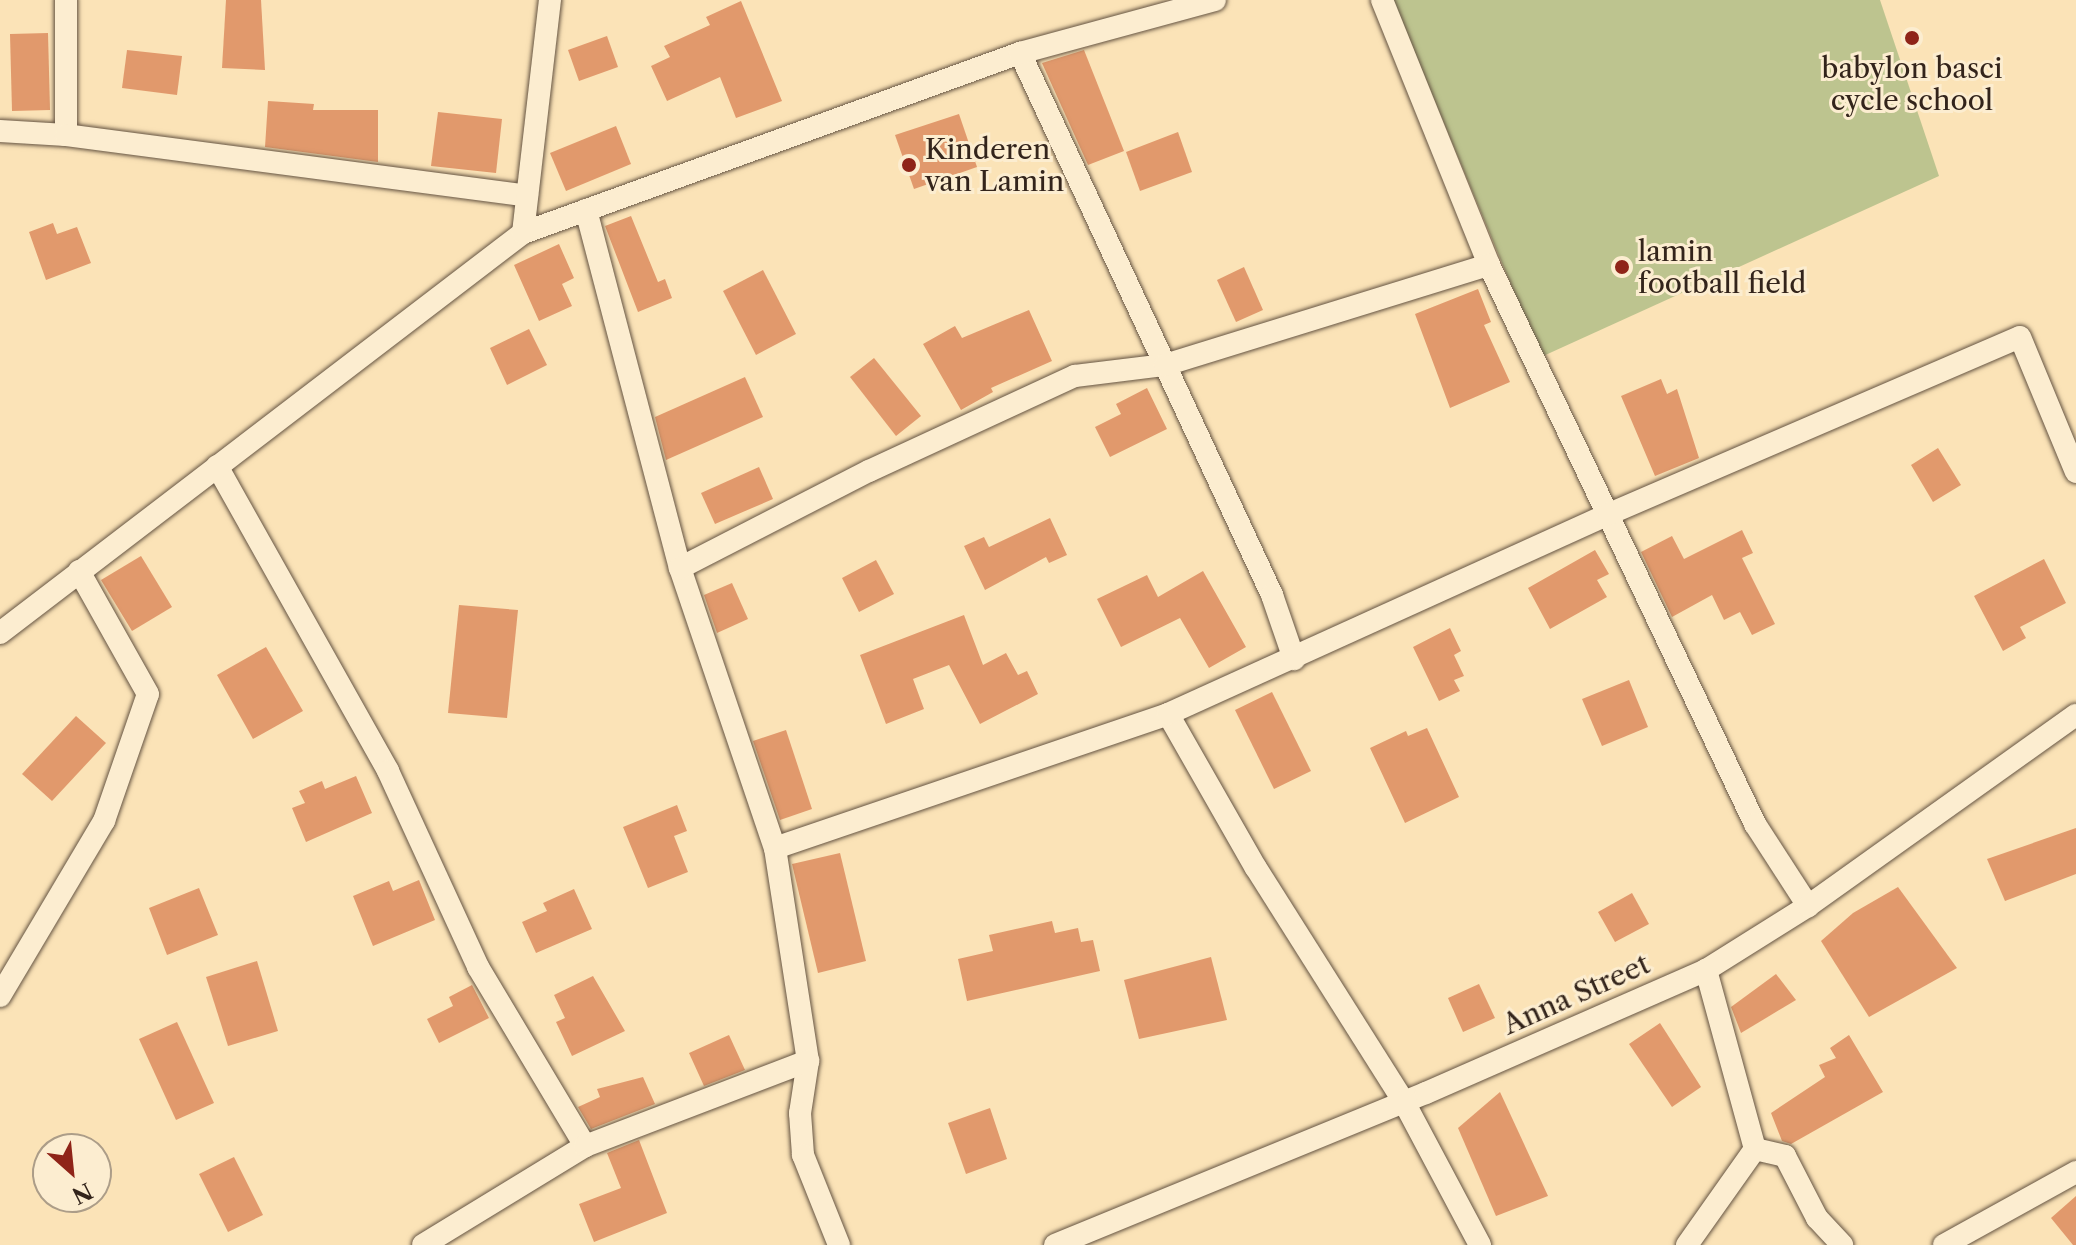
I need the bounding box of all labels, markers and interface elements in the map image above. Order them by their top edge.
marker: babylon basci cycle school [1903,29,1921,47]
place label: babylon basci cycle school [1822,51,2002,117]
place label: Kinderen van Lamin [925,132,1064,198]
marker: Kinderen van Lamin [900,156,918,174]
place label: lamin football field [1638,234,1806,300]
marker: lamin football field [1613,258,1631,276]
street label: Anna Street [1497,947,1655,1041]
north arrow [32,1133,112,1213]
text: N [68,1177,97,1209]

